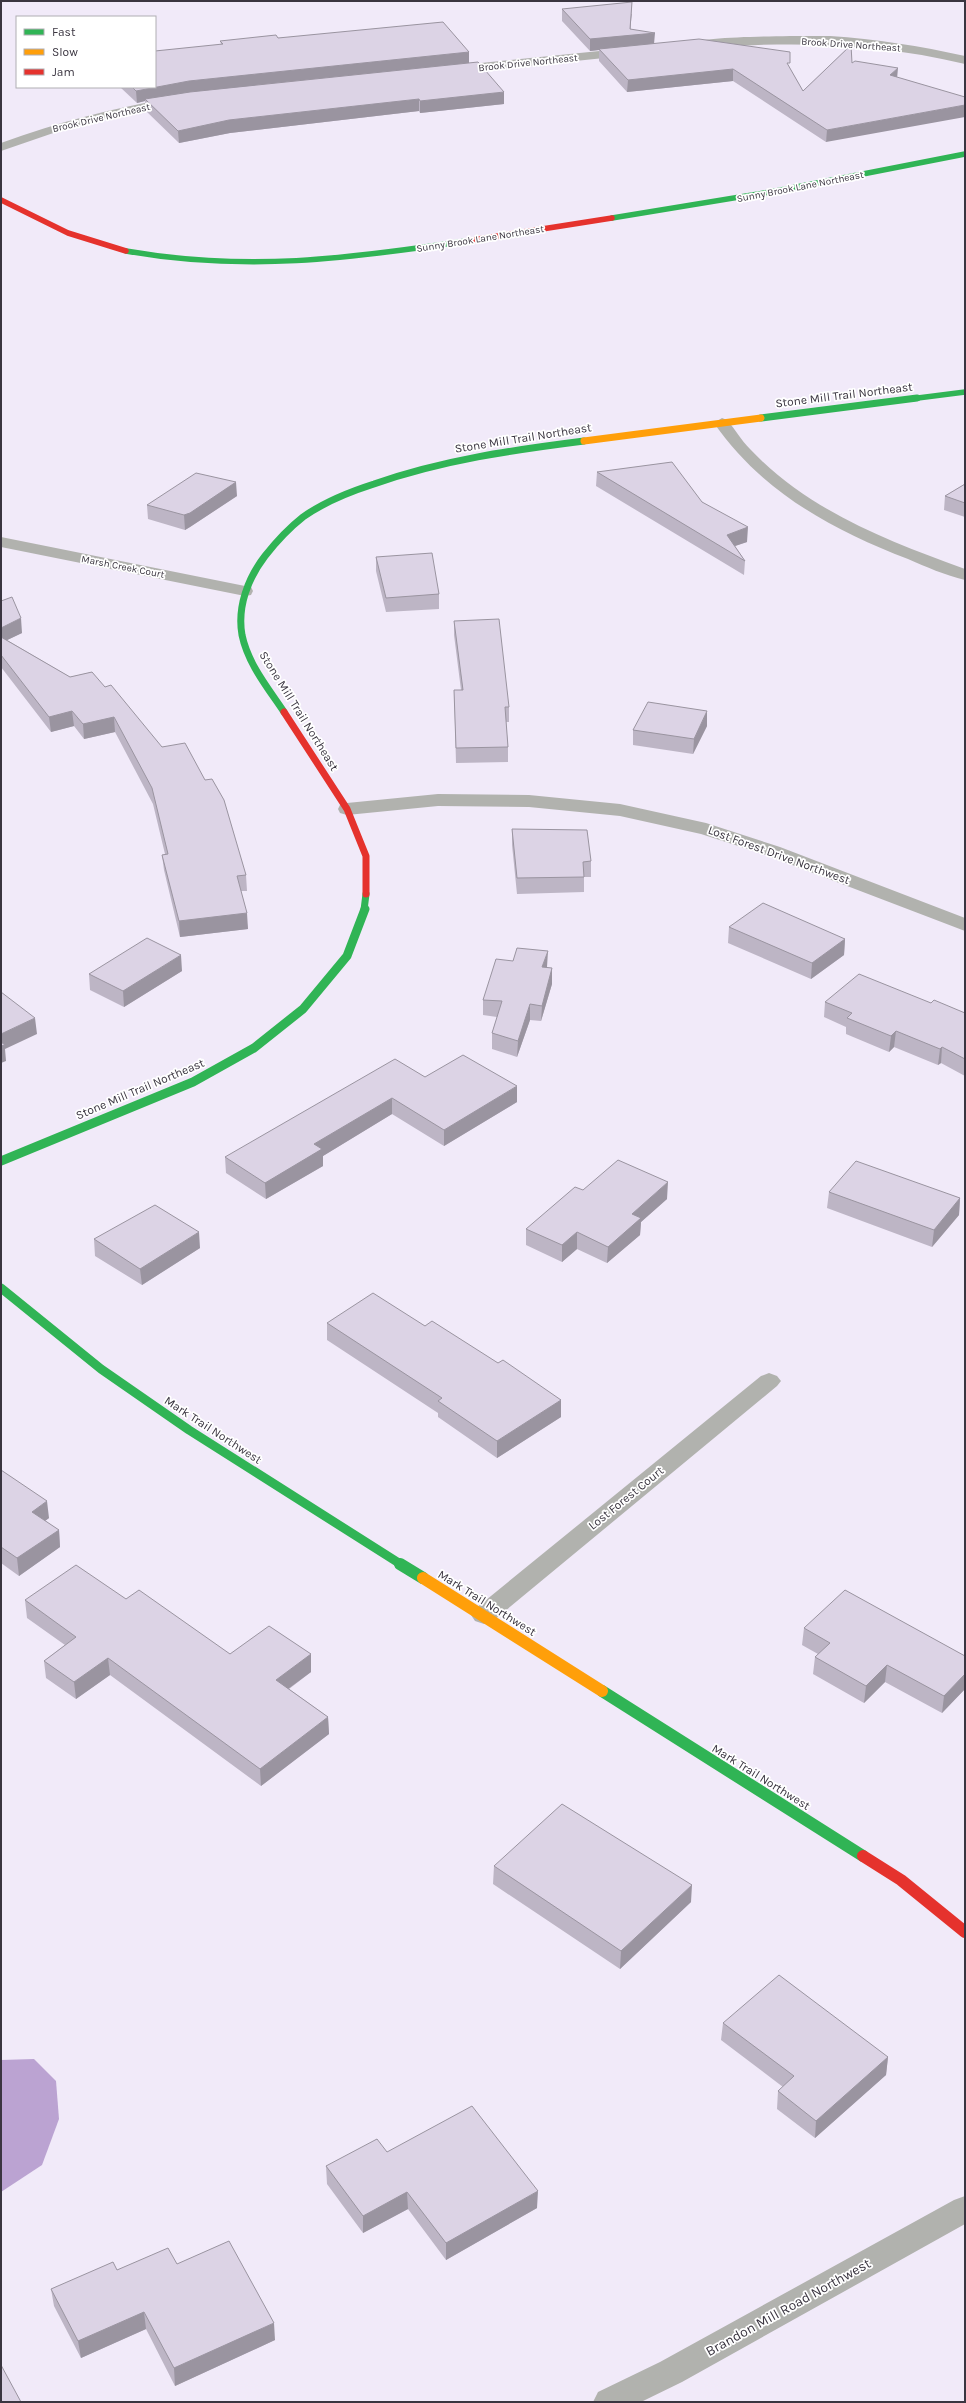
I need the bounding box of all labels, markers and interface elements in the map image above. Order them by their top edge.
legend [16,16,156,88]
text: Fast [52,25,76,39]
street label: Brook Drive Northeast [801,36,901,54]
text: Slow [52,45,78,59]
street label: Brook Drive Northeast [478,52,579,74]
text: Jam [52,65,75,79]
street label: Brook Drive Northeast [51,101,151,135]
street label: Sunny Brook Lane Northeast [736,169,865,205]
street label: Sunny Brook Lane Northeast [415,223,545,255]
street label: Stone Mill Trail Northeast [775,380,914,410]
street label: Stone Mill Trail Northeast [454,420,593,456]
street label: Marsh Creek Court [80,553,166,581]
street label: Stone Mill Trail Northeast [256,649,342,774]
street label: Lost Forest Drive Northwest [706,823,852,887]
street label: Stone Mill Trail Northeast [74,1055,207,1122]
street label: Mark Trail Northwest [162,1393,265,1467]
street label: Lost Forest Court [586,1463,667,1533]
street label: Mark Trail Northwest [435,1567,539,1639]
street label: Mark Trail Northwest [709,1741,813,1813]
street label: Brandon Mill Road Northwest [703,2255,874,2360]

